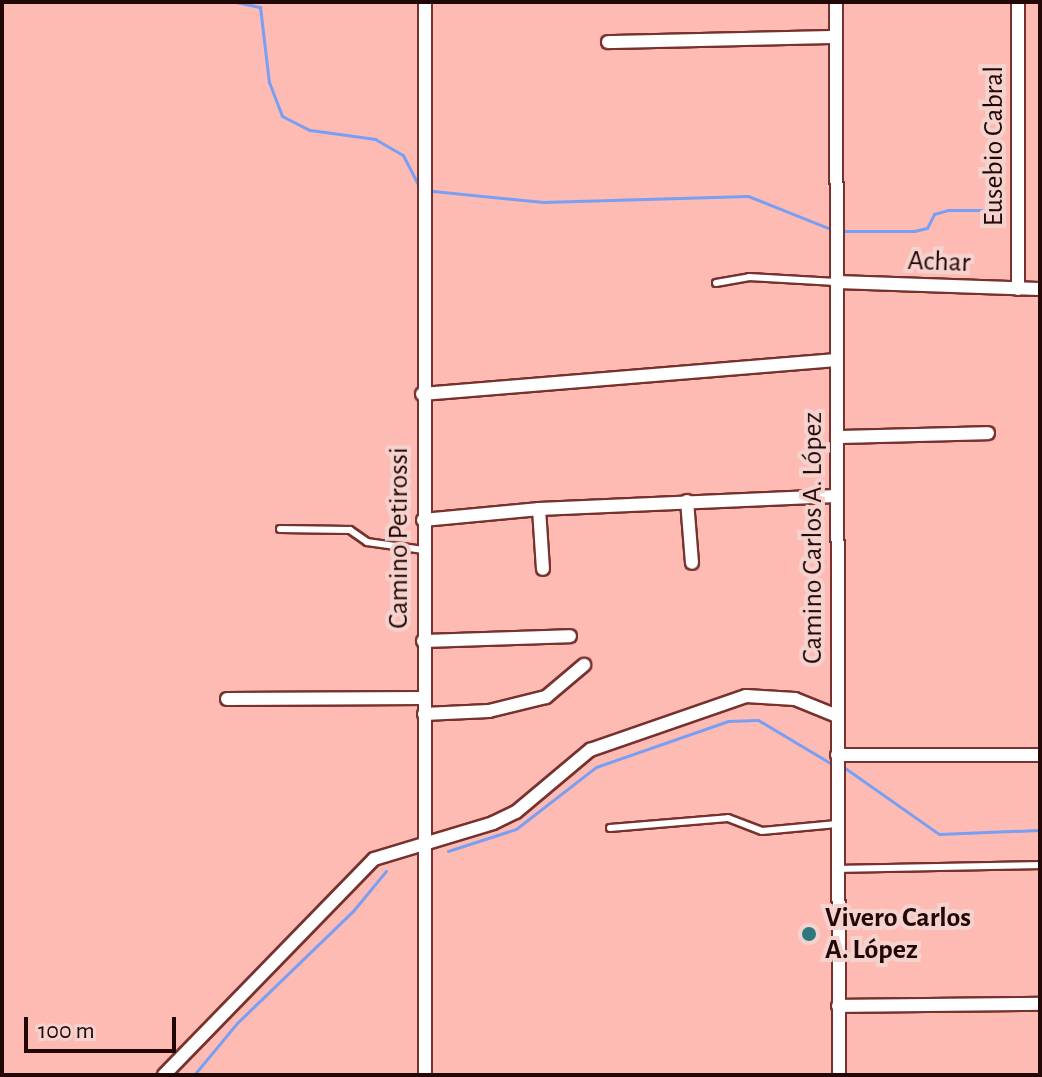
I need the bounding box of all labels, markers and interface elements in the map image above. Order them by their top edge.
street label: Eusebio Cabral [977,66,1011,226]
street label: Achar [907,244,971,280]
street label: Camino Carlos A. López [796,412,830,664]
street label: Camino Petirossi [382,447,416,629]
place label: Vivero Carlos A. López [825,901,971,967]
marker: Vivero Carlos A. López [800,925,818,943]
scale bar [28,1001,180,1051]
text: 100 m [38,1019,95,1043]

